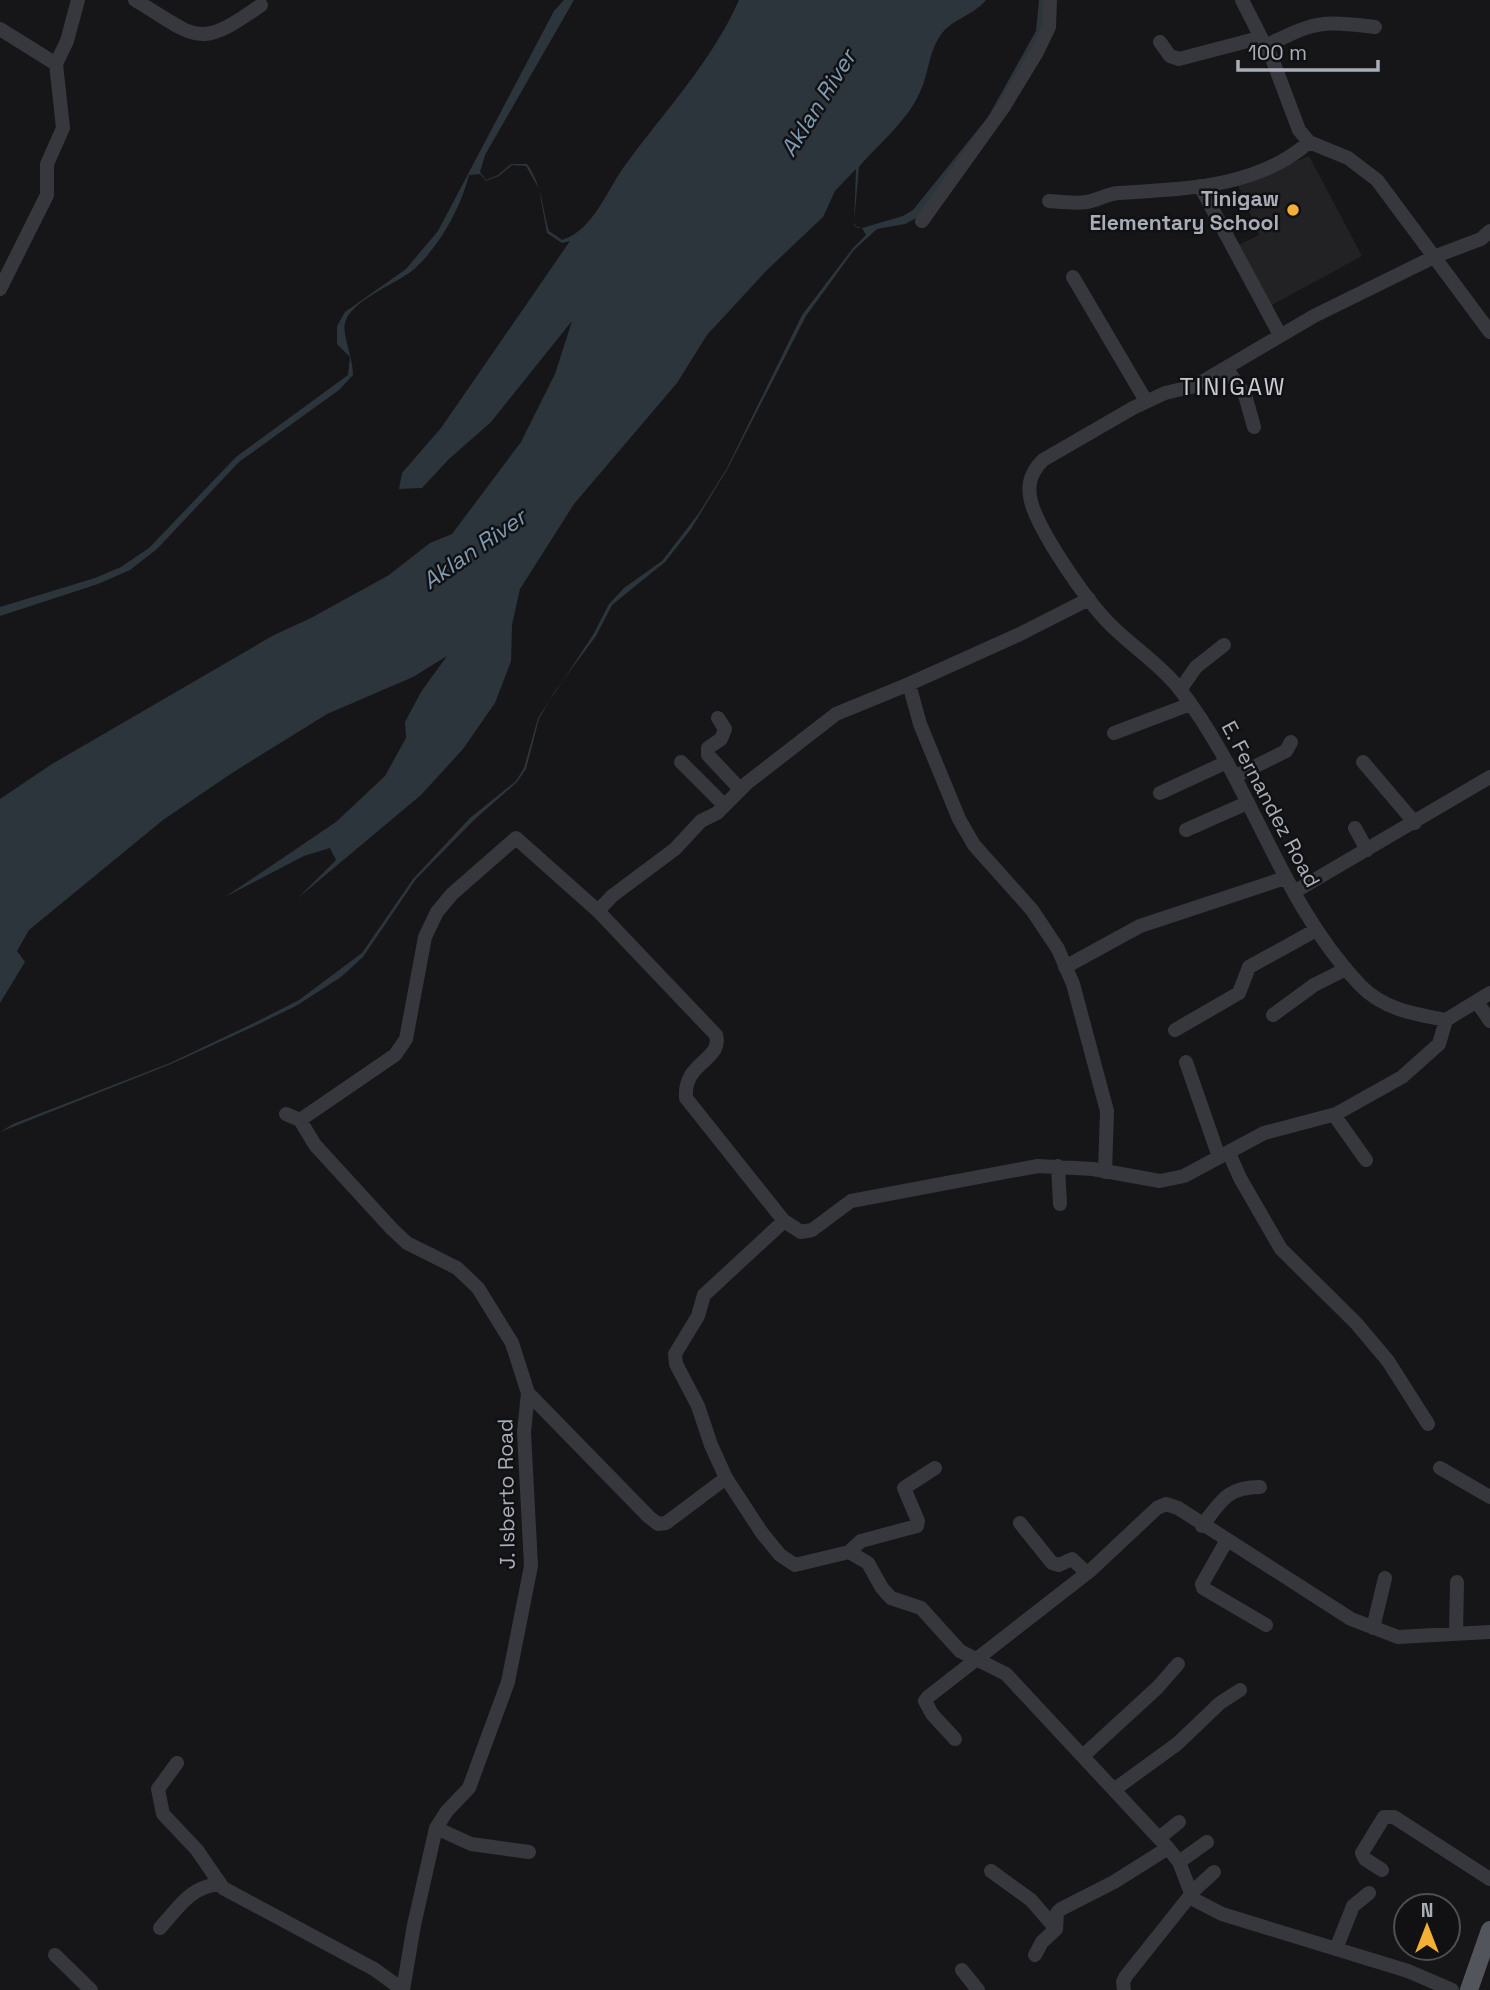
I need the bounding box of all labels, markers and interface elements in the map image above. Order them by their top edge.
scale bar [1238,28,1378,72]
text: 100 m [1248,39,1307,66]
water label: Aklan River [773,42,864,162]
place label: Tinigaw Elementary School [1089,185,1279,236]
marker: Tinigaw Elementary School [1285,202,1301,218]
district label: TINIGAW [1179,371,1287,402]
water label: Aklan River [416,501,534,596]
street label: E. Fernandez Road [1216,716,1326,892]
street label: J. Isberto Road [491,1418,521,1570]
north arrow [1392,1892,1462,1962]
text: N [1421,1898,1433,1923]

